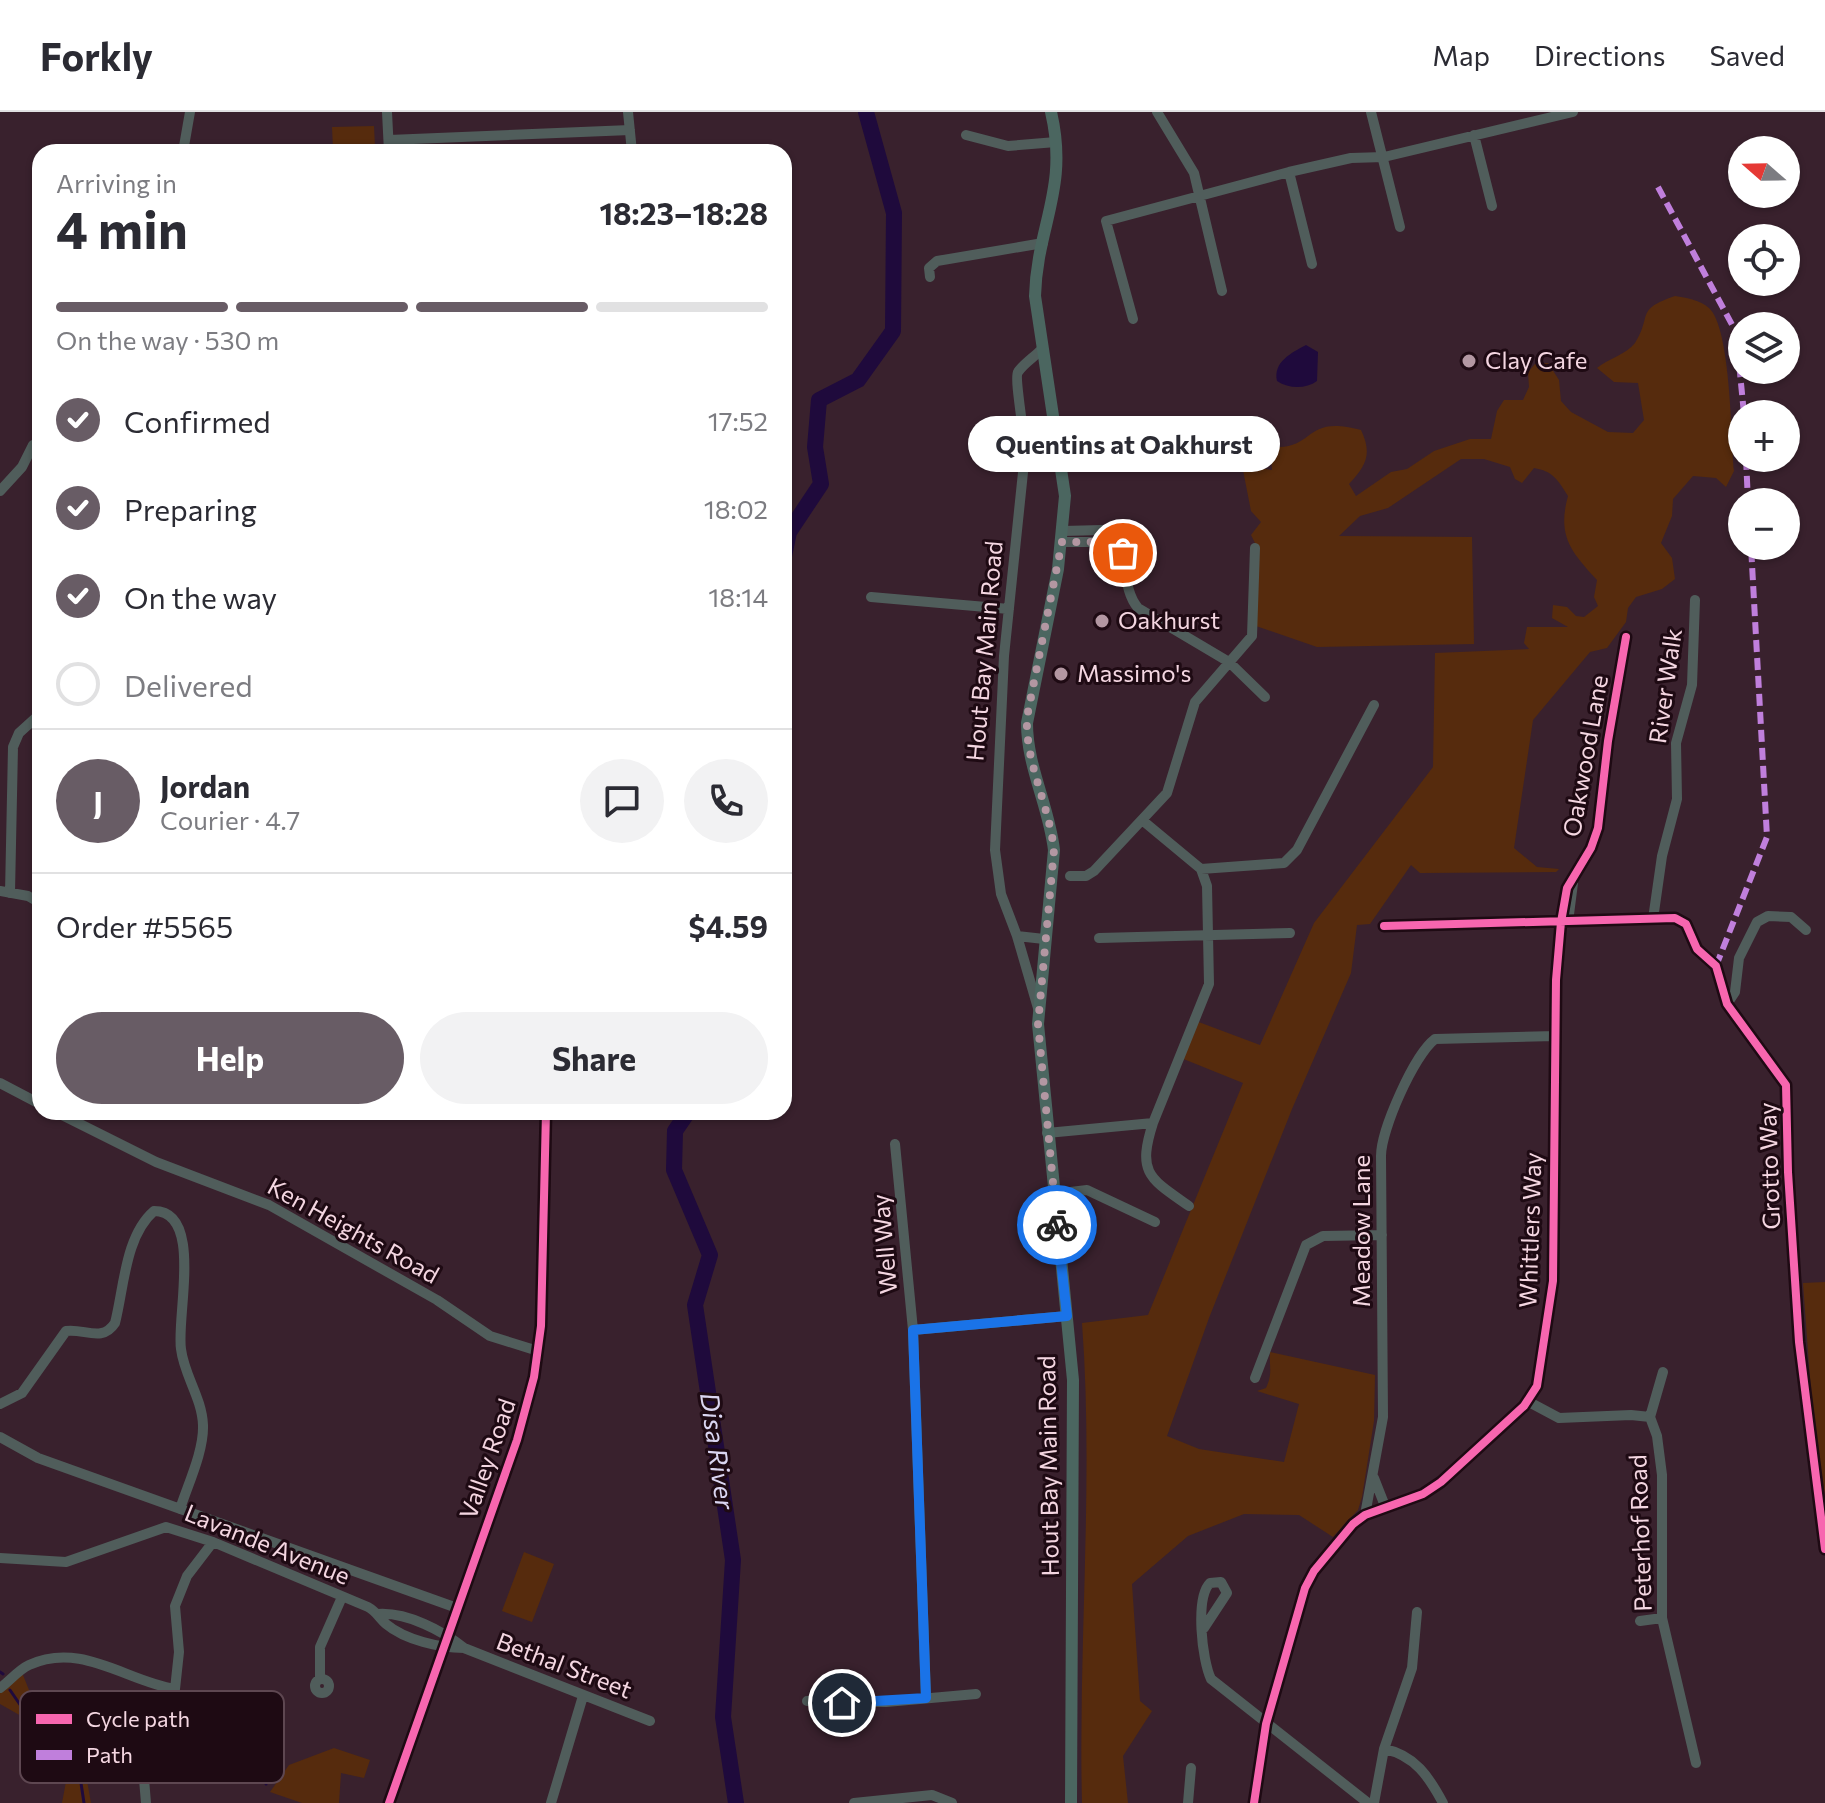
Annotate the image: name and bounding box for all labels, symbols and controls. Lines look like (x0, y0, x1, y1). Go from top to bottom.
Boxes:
text: Forkly (40, 32, 153, 79)
text: Map (1432, 38, 1490, 72)
text: Directions (1534, 38, 1665, 72)
text: Saved (1709, 38, 1785, 72)
north arrow (1728, 136, 1800, 208)
map controls (1728, 136, 1800, 560)
text: Arriving in (56, 167, 177, 198)
text: 18:23–18:28 (599, 194, 768, 231)
text: 4 min (56, 196, 188, 260)
button: locate (1728, 224, 1800, 296)
button: layers (1728, 312, 1800, 384)
text: On the way · 530 m (56, 324, 279, 355)
place label: Clay Cafe (1485, 345, 1587, 374)
marker: Clay Cafe (1460, 352, 1478, 370)
icon: check (56, 398, 100, 442)
button: + (1728, 400, 1800, 472)
text: Confirmed (124, 402, 271, 439)
text: 17:52 (708, 405, 768, 436)
callout: Quentins at Oakhurst (967, 417, 1279, 473)
text: Quentins at Oakhurst (995, 428, 1253, 459)
icon: check (56, 486, 100, 530)
button: − (1728, 488, 1800, 560)
text: Preparing (124, 490, 257, 527)
text: 18:02 (704, 493, 768, 524)
pin (1089, 519, 1157, 587)
icon: bag (1101, 531, 1145, 575)
street label: Hout Bay Main Road (959, 540, 1008, 762)
icon: check (56, 574, 100, 618)
text: On the way (124, 578, 277, 615)
text: 18:14 (708, 581, 768, 612)
place label: Oakhurst (1118, 605, 1220, 634)
marker: Oakhurst (1093, 612, 1111, 630)
street label: River Walk (1642, 626, 1687, 745)
place label: Massimo's (1077, 658, 1191, 687)
marker: Massimo's (1052, 665, 1070, 683)
text: Delivered (124, 666, 253, 703)
street label: Oakwood Lane (1556, 673, 1613, 839)
button: chat (580, 759, 664, 843)
button: phone (684, 759, 768, 843)
text: Jordan (160, 767, 250, 804)
text: J (93, 783, 103, 820)
text: Courier · 4.7 (160, 804, 300, 835)
text: Order #5565 (56, 907, 233, 944)
text: $4.59 (689, 907, 768, 944)
button: Help (56, 1012, 404, 1104)
button: Share (420, 1012, 768, 1104)
street label: Grotto Way (1752, 1102, 1785, 1230)
street label: Whittlers Way (1512, 1152, 1547, 1308)
street label: Meadow Lane (1346, 1155, 1375, 1307)
street label: Ken Heights Road (263, 1171, 444, 1289)
courier (1017, 1185, 1097, 1265)
street label: Well Way (865, 1193, 902, 1295)
icon: bike (1035, 1203, 1079, 1247)
street label: Hout Bay Main Road (1031, 1355, 1064, 1577)
water label: Disa River (695, 1390, 742, 1513)
street label: Valley Road (452, 1395, 521, 1523)
street label: Peterhof Road (1622, 1454, 1657, 1612)
street label: Lavande Avenue (181, 1497, 354, 1590)
street label: Bethal Street (493, 1626, 636, 1704)
pin (808, 1669, 876, 1737)
icon: home (820, 1681, 864, 1725)
legend (20, 1691, 284, 1783)
text: Cycle path (86, 1705, 190, 1732)
text: Path (86, 1741, 133, 1768)

